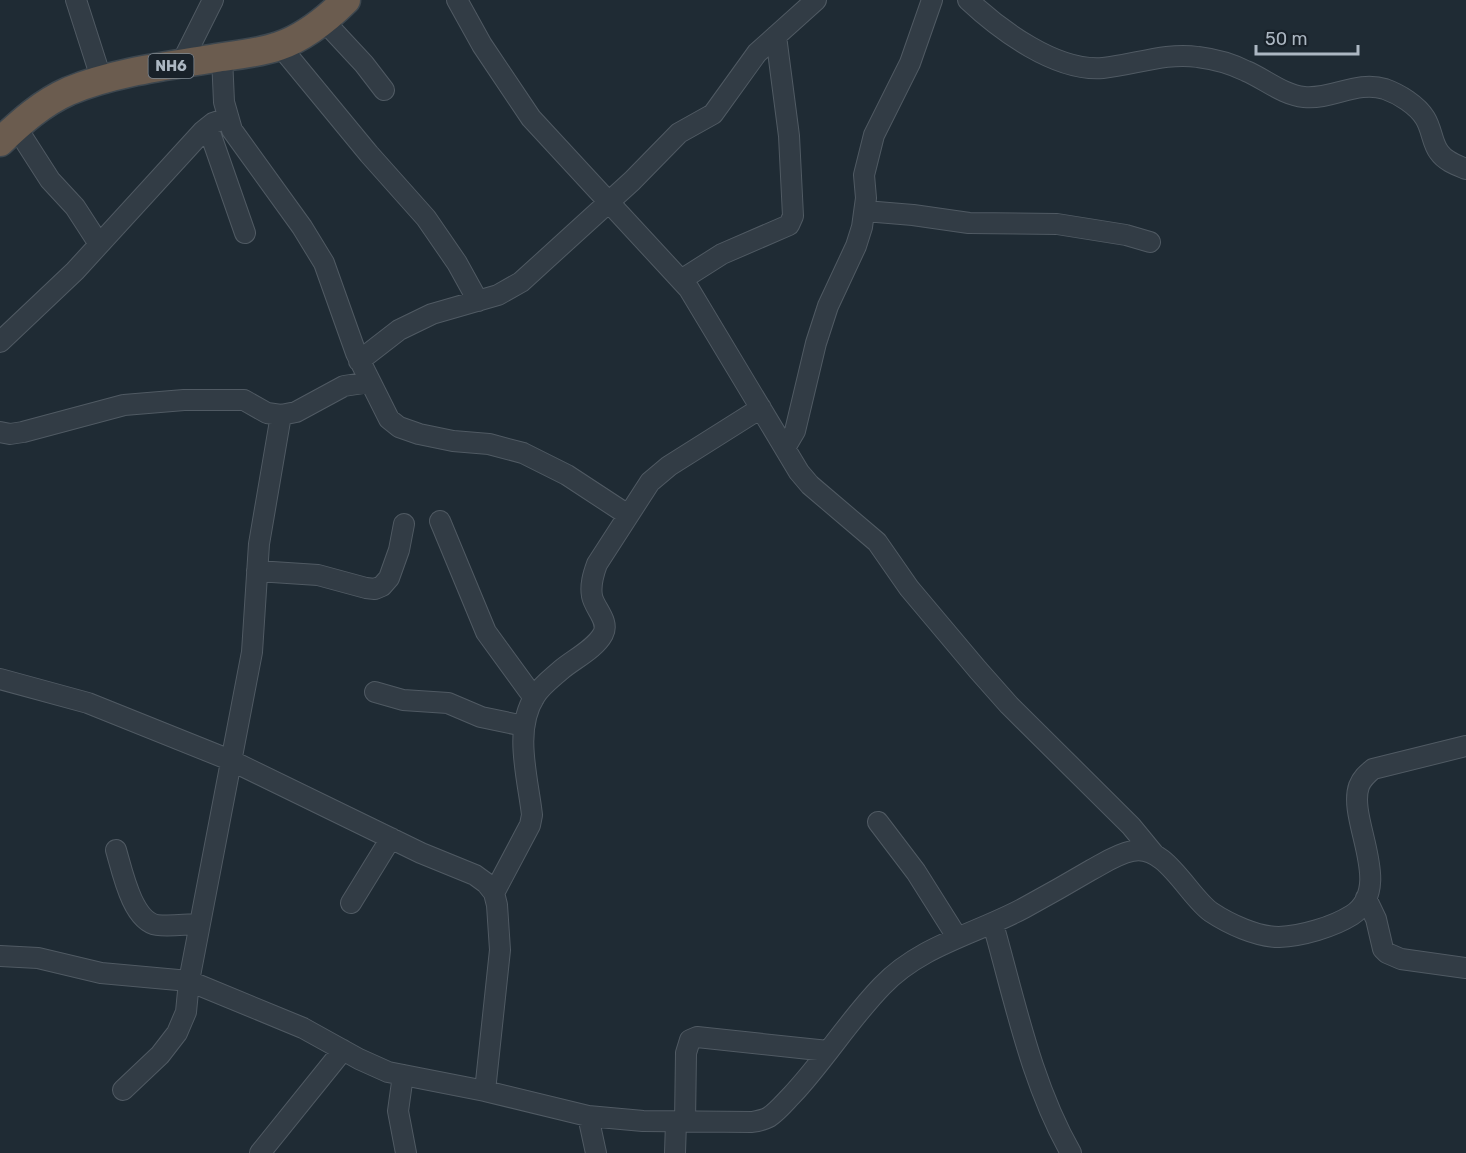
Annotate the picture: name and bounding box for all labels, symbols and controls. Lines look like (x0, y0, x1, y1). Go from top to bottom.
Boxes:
scale bar (1256, 18, 1358, 56)
text: 50 m (1265, 28, 1308, 50)
road number: NH6 (148, 54, 194, 78)

